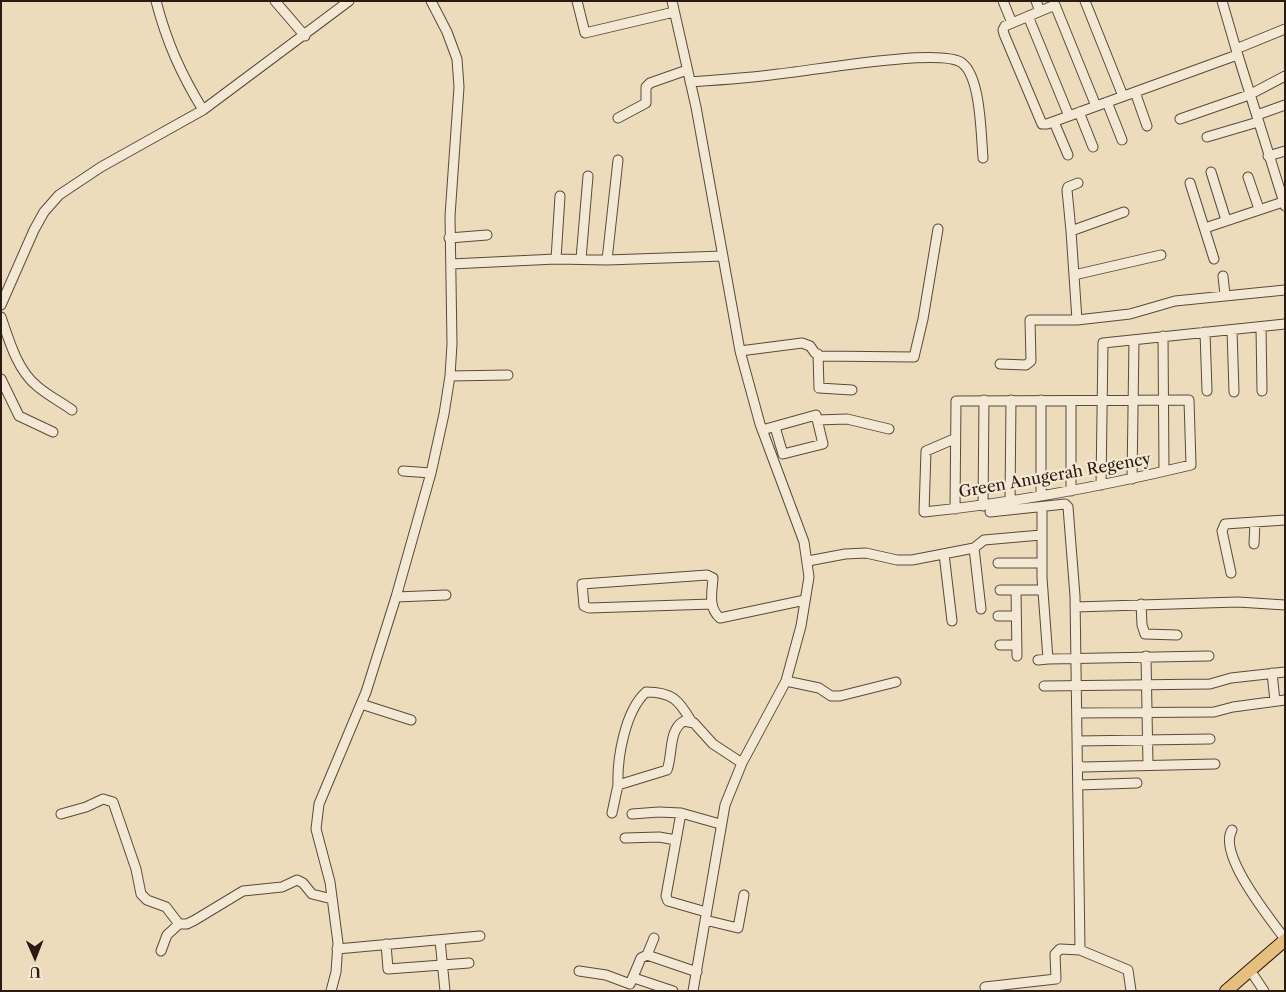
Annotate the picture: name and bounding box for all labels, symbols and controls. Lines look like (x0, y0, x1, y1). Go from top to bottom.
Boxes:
street label: Green Anugerah Regency (957, 450, 1153, 502)
north arrow (10, 932, 60, 982)
text: U (29, 963, 41, 981)

